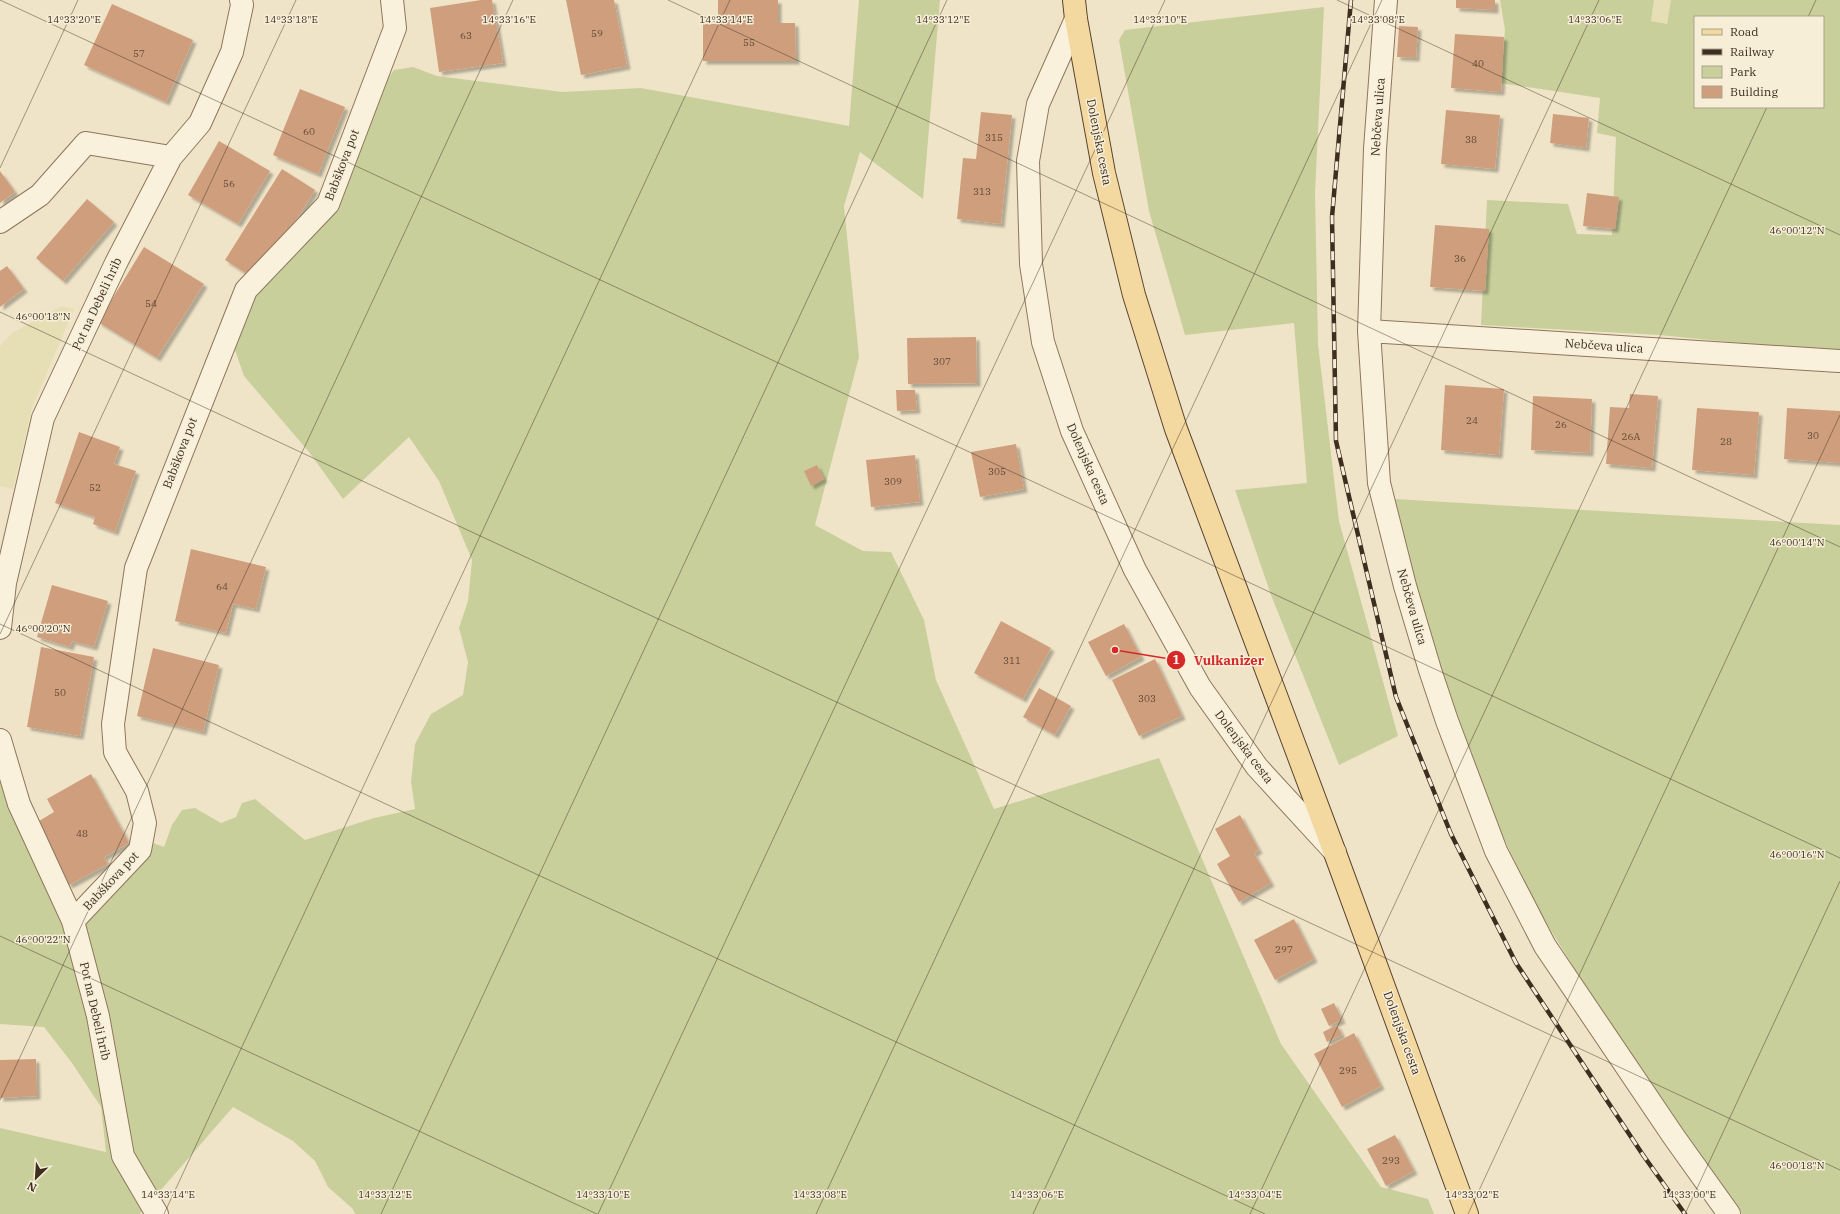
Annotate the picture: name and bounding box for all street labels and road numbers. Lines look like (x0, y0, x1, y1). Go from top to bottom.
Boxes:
street label: Nebčeva ulica (1367, 77, 1388, 157)
street label: Dolenjska cesta (1084, 97, 1115, 187)
street label: Babškova pot (321, 127, 362, 203)
street label: Pot na Debeli hrib (68, 255, 125, 353)
street label: Nebčeva ulica (1564, 335, 1644, 356)
street label: Babškova pot (159, 415, 200, 491)
street label: Dolenjska cesta (1064, 421, 1113, 507)
street label: Nebčeva ulica (1394, 567, 1431, 647)
street label: Dolenjska cesta (1212, 707, 1277, 787)
street label: Babškova pot (80, 848, 142, 913)
street label: Pot na Debeli hrib (77, 960, 114, 1062)
street label: Dolenjska cesta (1380, 989, 1425, 1077)

